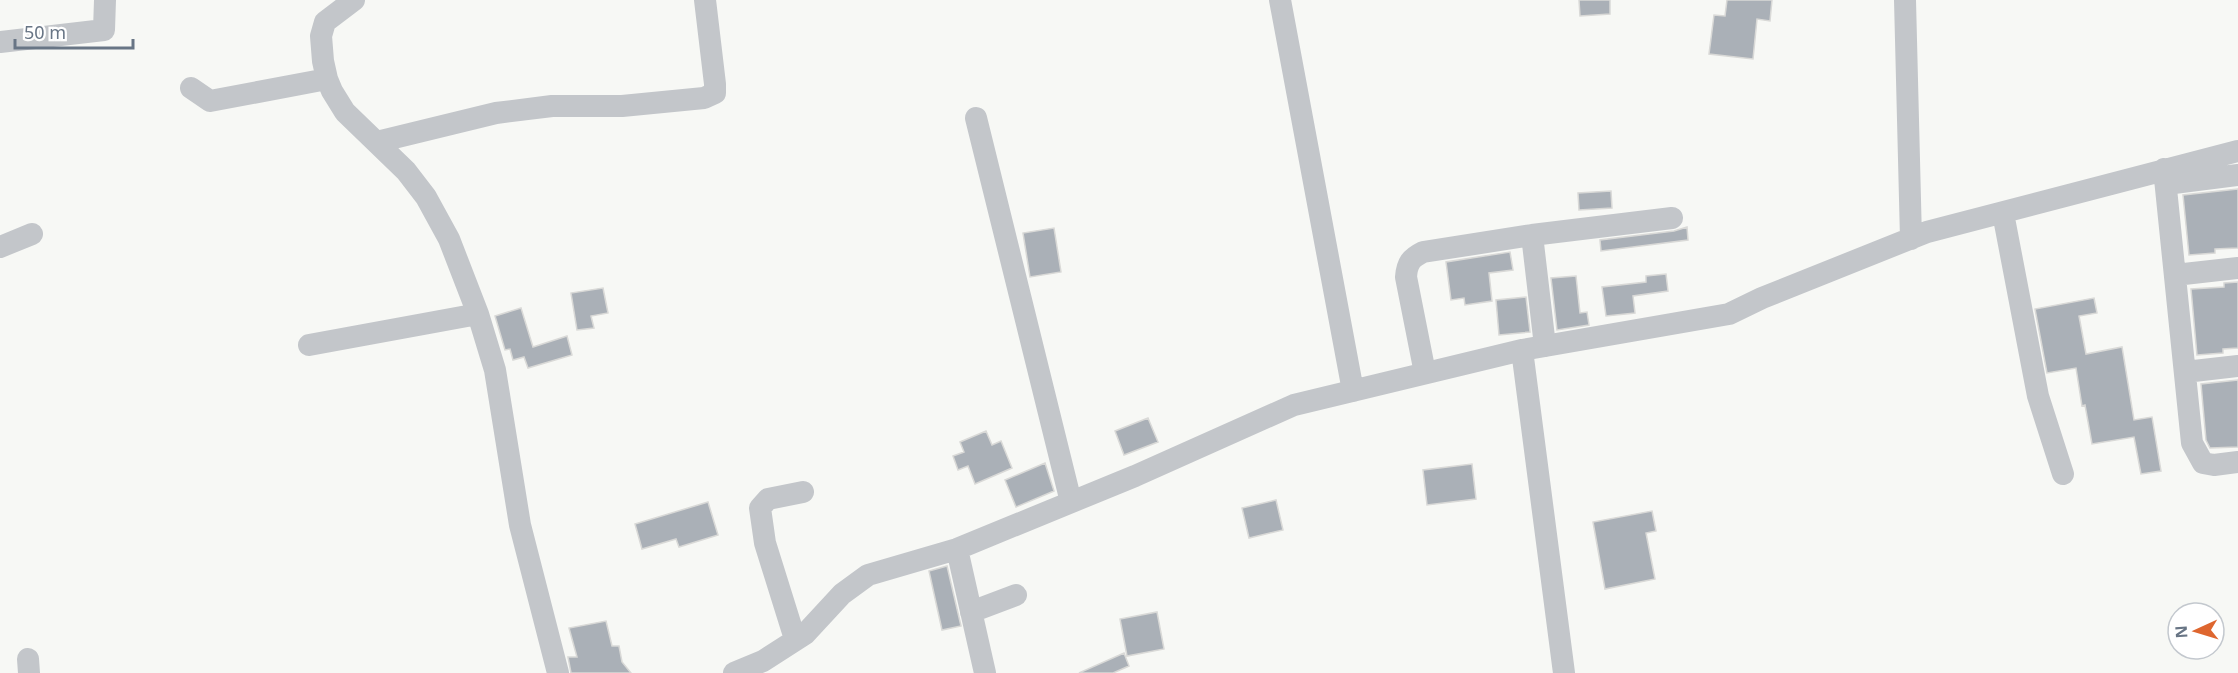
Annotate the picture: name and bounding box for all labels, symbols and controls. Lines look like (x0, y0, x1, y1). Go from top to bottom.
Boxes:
scale bar (15, 12, 134, 50)
text: 50 m (24, 20, 66, 44)
north arrow (2166, 601, 2226, 661)
text: N (2170, 625, 2192, 639)

